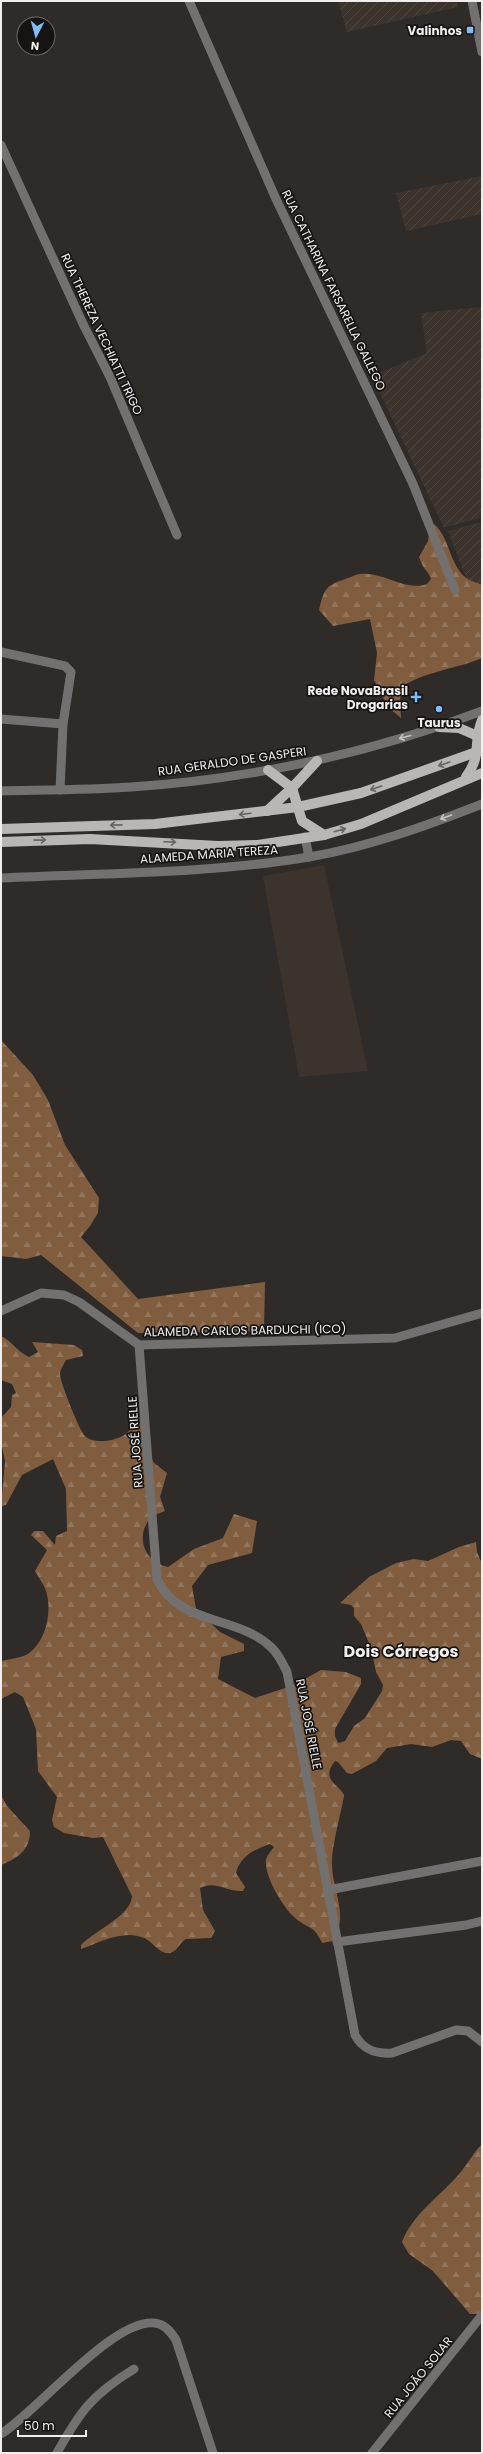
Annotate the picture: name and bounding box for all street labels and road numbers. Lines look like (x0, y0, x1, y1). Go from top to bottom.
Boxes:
street label: RUA CATHARINA FARSARELLA GALLEGO (278, 187, 390, 393)
street label: RUA THEREZA VECHIATTI TRIGO (57, 250, 147, 418)
street label: RUA GERALDO DE GASPERI (157, 742, 307, 780)
street label: ALAMEDA MARIA TEREZA (139, 841, 279, 867)
street label: ALAMEDA CARLOS BARDUCHI (ICO) (143, 1320, 347, 1340)
street label: RUA JOSÉ RIELLE (123, 1396, 147, 1488)
street label: RUA JOSÉ RIELLE (292, 1677, 326, 1771)
street label: RUA JOÃO SOLAR (380, 2333, 456, 2421)

